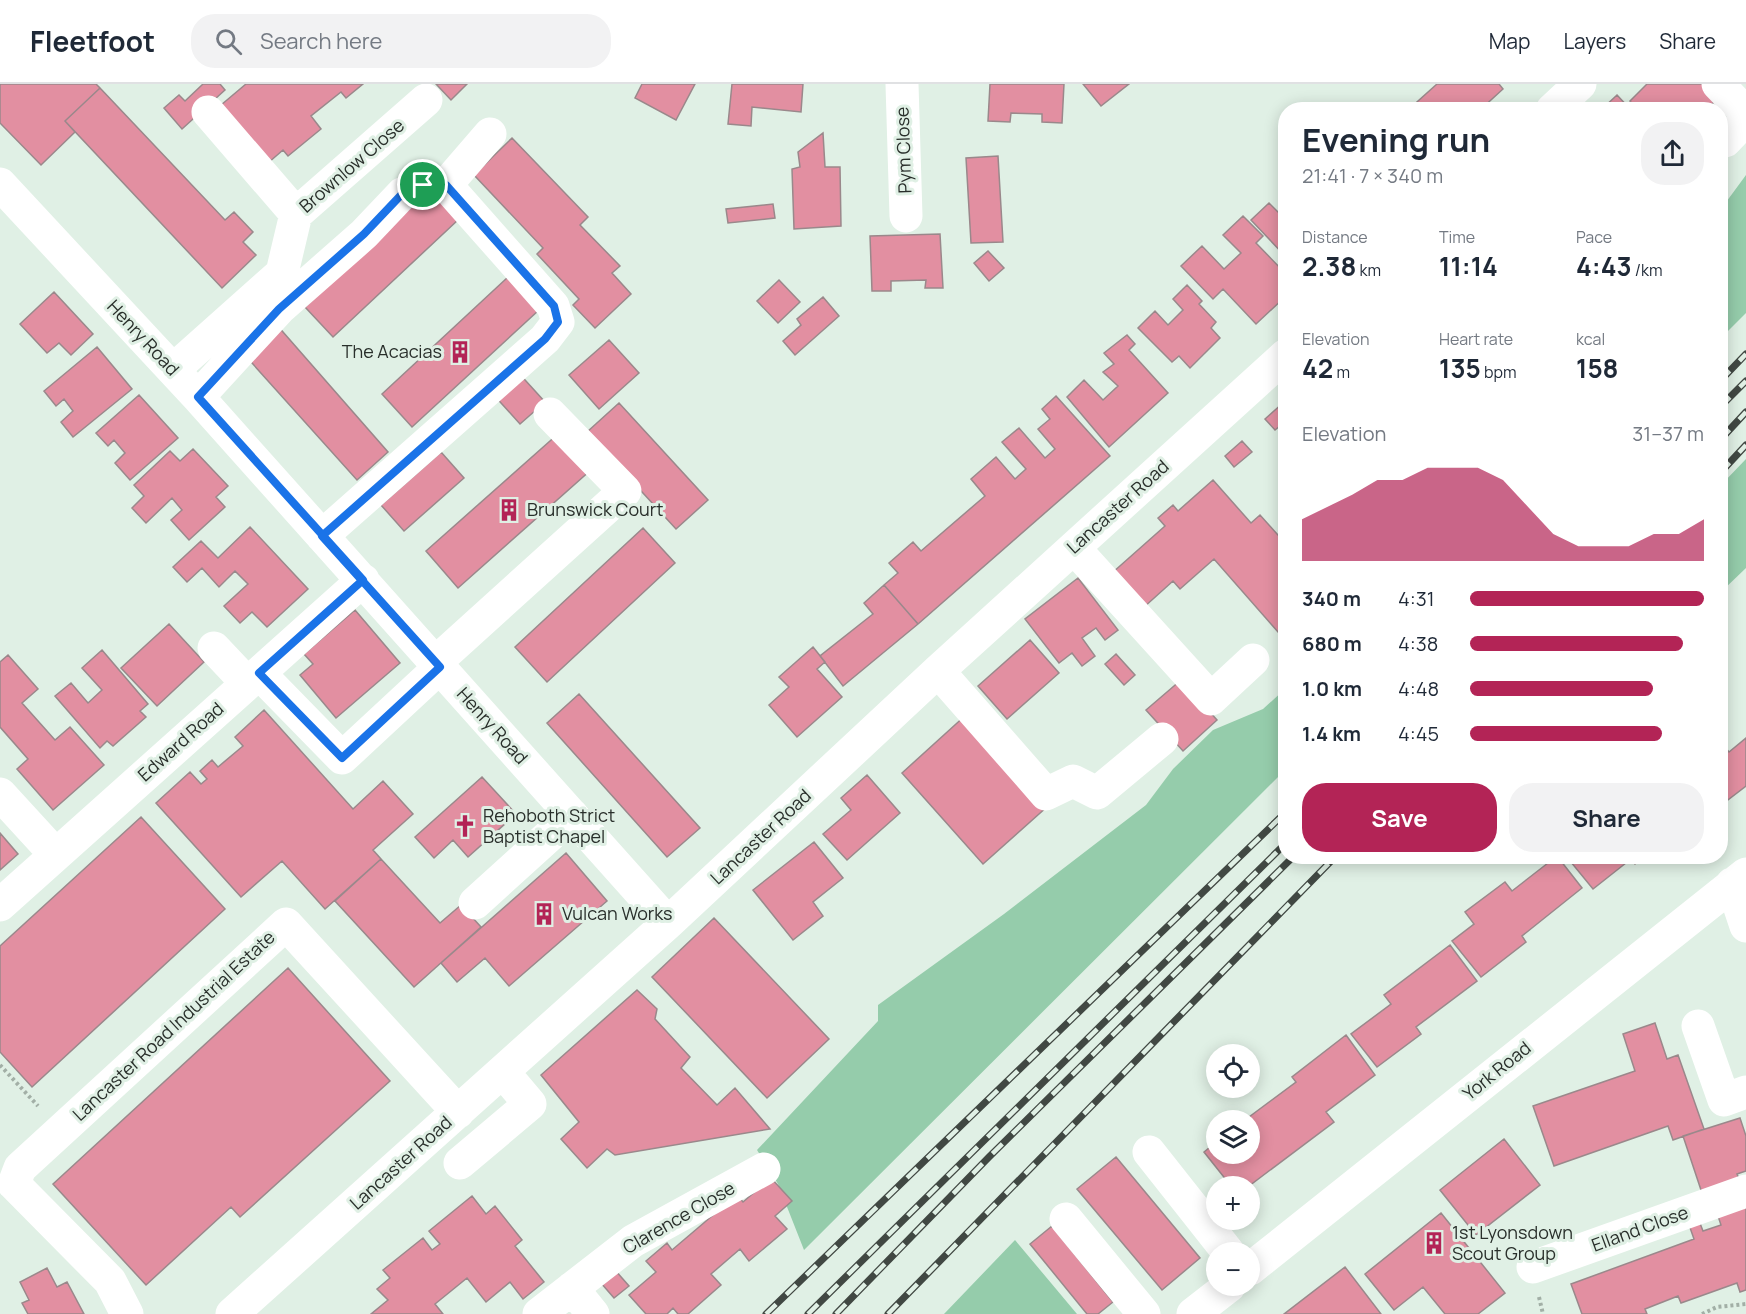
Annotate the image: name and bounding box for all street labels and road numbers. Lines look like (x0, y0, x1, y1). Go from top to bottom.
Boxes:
street label: Pym Close (889, 106, 917, 194)
street label: Brownlow Close (294, 113, 409, 217)
street label: Henry Road (102, 294, 185, 380)
street label: Lancaster Road (1061, 454, 1173, 558)
street label: Henry Road (452, 682, 534, 769)
street label: Edward Road (132, 696, 228, 786)
street label: Lancaster Road (705, 783, 816, 889)
street label: Lancaster Road Industrial Estate (67, 925, 280, 1126)
street label: York Road (1457, 1035, 1535, 1105)
street label: Lancaster Road (344, 1110, 456, 1214)
street label: Clarence Close (618, 1175, 739, 1259)
street label: Elland Close (1588, 1199, 1691, 1257)

